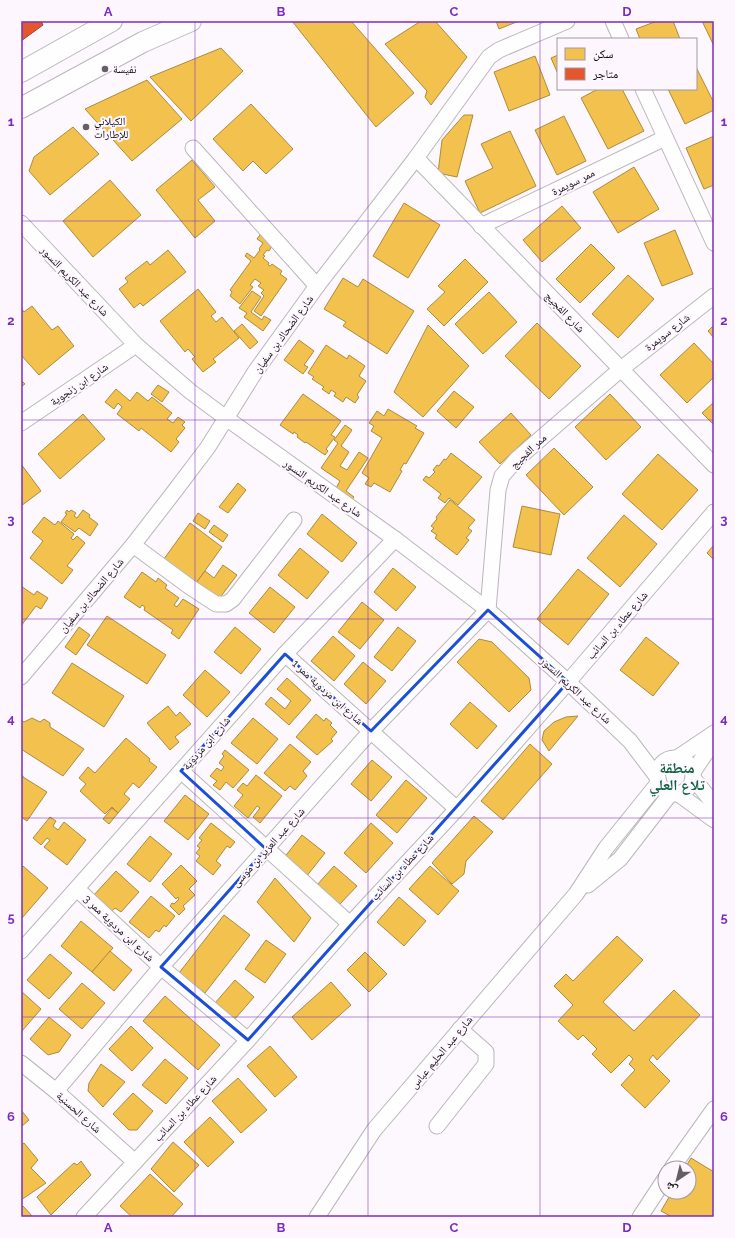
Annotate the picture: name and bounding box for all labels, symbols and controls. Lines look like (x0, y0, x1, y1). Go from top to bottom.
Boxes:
text: A (104, 4, 113, 19)
text: B (277, 4, 286, 19)
text: C (450, 4, 459, 19)
text: D (622, 4, 632, 19)
legend (557, 38, 697, 90)
text: سكن (593, 47, 614, 61)
place label: نفيسة (113, 63, 137, 76)
marker: نفيسة (100, 64, 110, 74)
text: متاجر (592, 67, 618, 81)
text: 1 (8, 114, 15, 129)
text: 1 (721, 114, 728, 129)
place label: الكيلاني للإطارات (94, 115, 128, 141)
marker: الكيلاني للإطارات (81, 122, 91, 132)
street label: ممر سويمرة (549, 166, 597, 198)
street label: شارع عبد الكريم النسور (37, 243, 111, 320)
street label: شارع الفجيج (542, 289, 587, 335)
street label: شارع الضحاك بن سفيان (251, 293, 316, 376)
street label: شارع سويمرة (642, 311, 692, 354)
text: 2 (7, 313, 15, 328)
text: 2 (720, 313, 728, 328)
street label: شارع ابن زنجوية (48, 360, 111, 409)
street label: ممر الفجيج (508, 431, 549, 471)
street label: شارع عبد الكريم النسور (280, 456, 364, 521)
text: 3 (7, 512, 15, 527)
text: 3 (720, 512, 728, 527)
street label: شارع الضحاك بن سفيان (56, 555, 126, 635)
street label: شارع عطاء بن السائب (584, 589, 650, 662)
street label: شارع عبد الكريم النسور (536, 653, 614, 727)
street label: شارع ابن مردوية ممر 1 (290, 657, 366, 728)
text: 4 (7, 711, 15, 726)
text: 4 (720, 711, 728, 726)
street label: شارع ابن مردوية (180, 714, 233, 773)
district label: منطقة تلاع العلي (649, 759, 705, 797)
street label: شارع عبد العزيز بن موسى (229, 805, 308, 890)
street label: شارع عطاء بن السائب (368, 831, 436, 903)
street label: شارع ابن مردوية ممر 3 (81, 892, 157, 964)
text: 5 (7, 910, 15, 925)
text: 5 (720, 910, 728, 925)
street label: شارع عبد الحليم عباس (407, 1013, 476, 1092)
street label: شارع عطاء بن السائب (151, 1072, 219, 1144)
street label: شارع الحسنية (54, 1089, 104, 1136)
text: 6 (7, 1109, 15, 1124)
text: 6 (720, 1109, 728, 1124)
north arrow (657, 1160, 697, 1200)
text: ش (663, 1178, 681, 1196)
text: A (104, 1220, 113, 1235)
text: B (277, 1220, 286, 1235)
text: C (450, 1220, 459, 1235)
text: D (622, 1220, 632, 1235)

